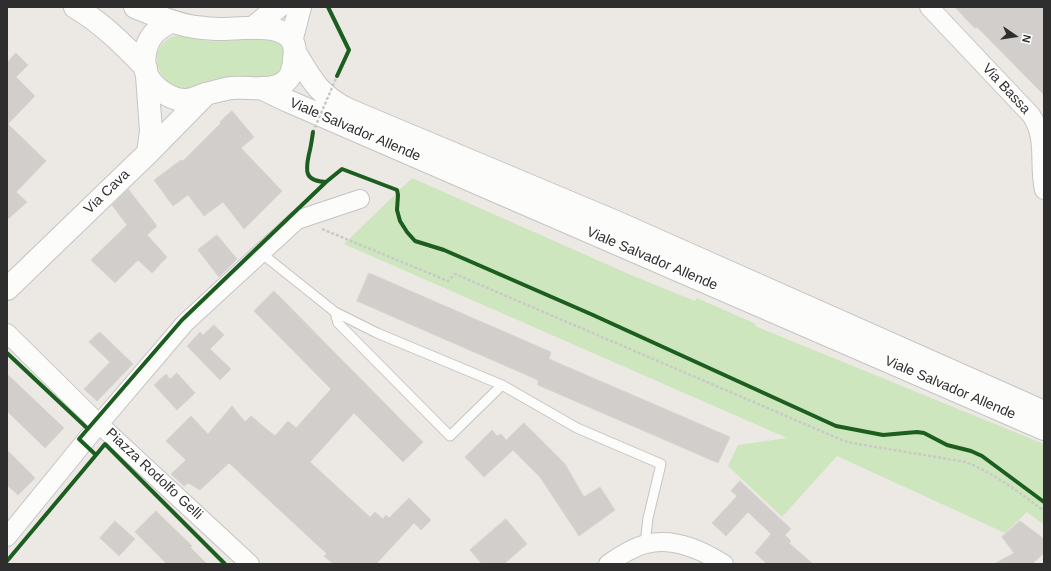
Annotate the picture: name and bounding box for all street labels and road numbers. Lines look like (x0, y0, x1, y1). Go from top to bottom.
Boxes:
street label: Via Bassa (978, 60, 1034, 118)
street label: Viale Salvador Allende (287, 95, 423, 165)
street label: Via Cava (81, 166, 133, 218)
street label: Viale Salvador Allende (584, 224, 720, 294)
street label: Viale Salvador Allende (882, 353, 1018, 423)
street label: Piazza Rodolfo Gelli (102, 425, 206, 523)

